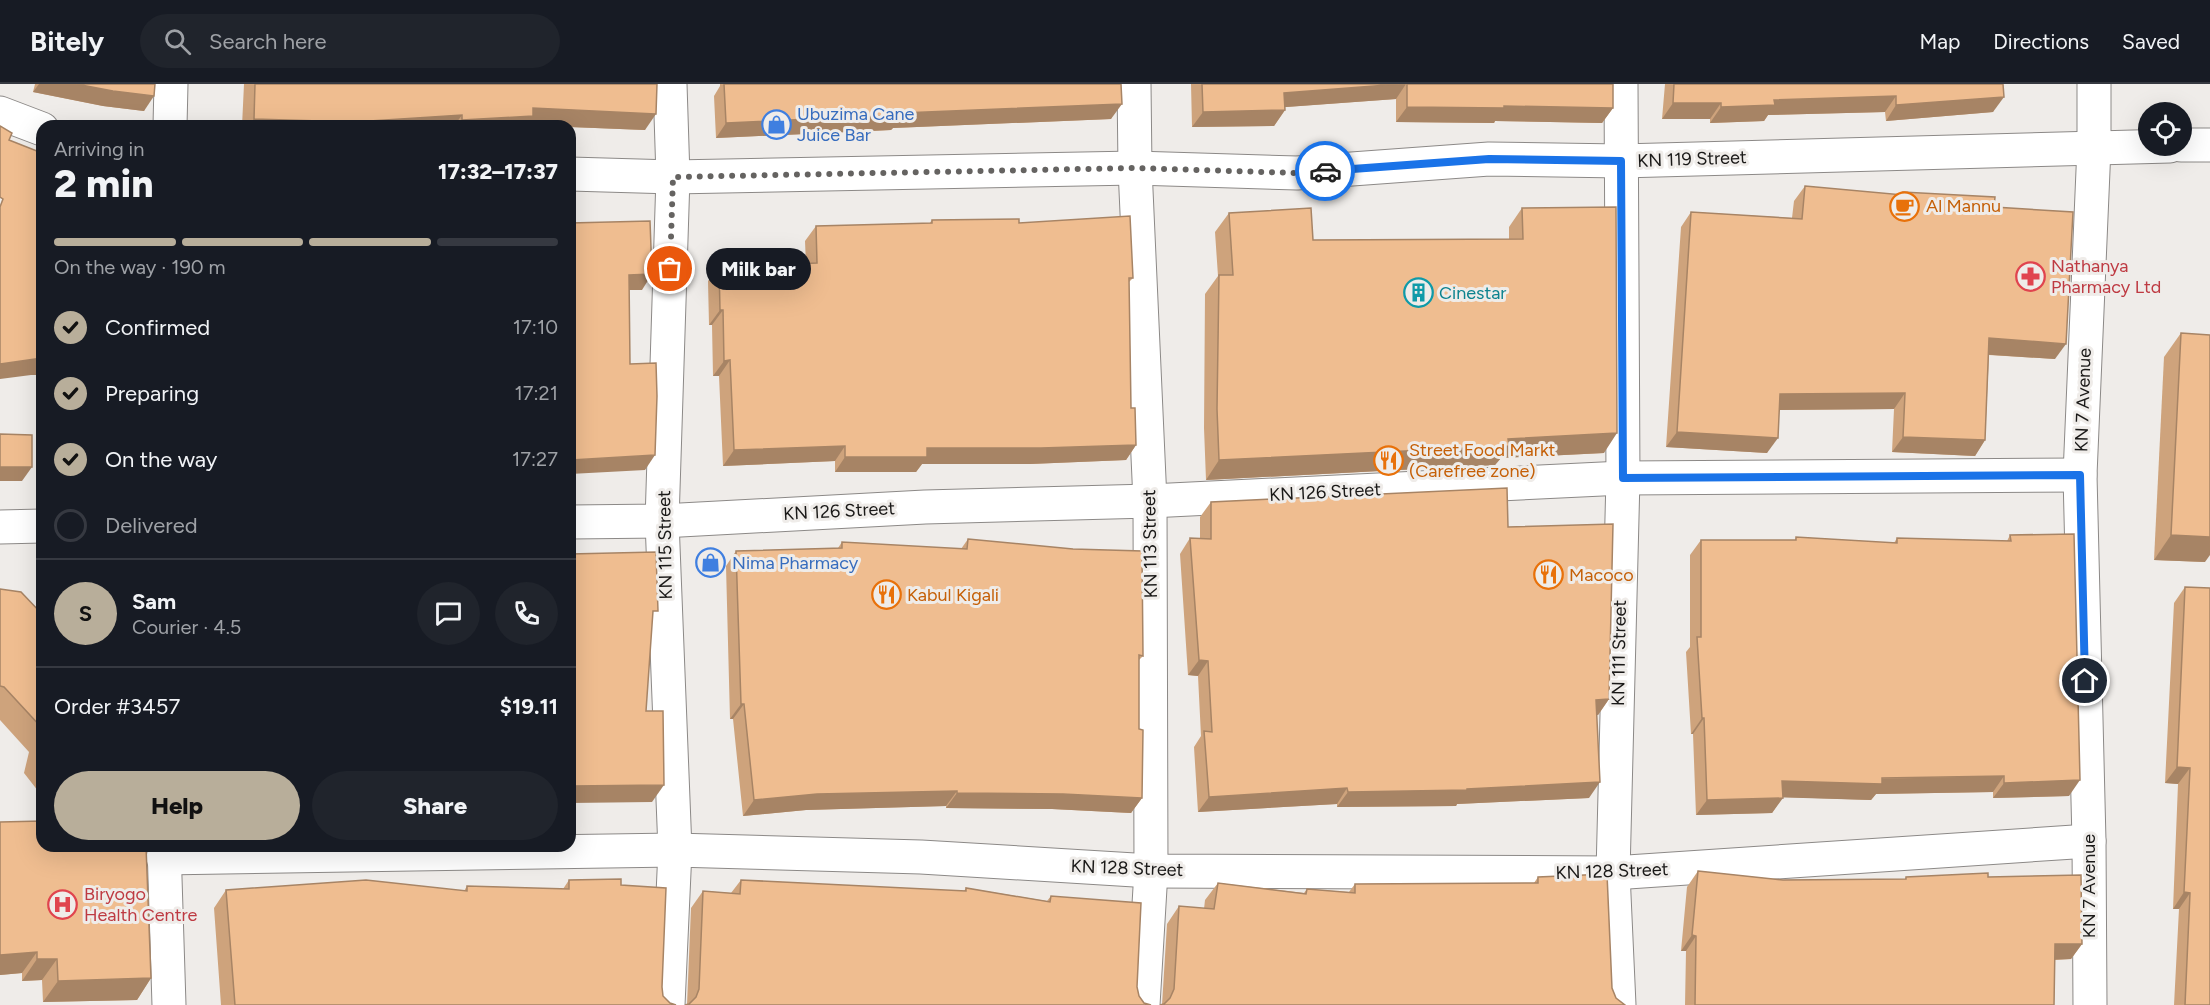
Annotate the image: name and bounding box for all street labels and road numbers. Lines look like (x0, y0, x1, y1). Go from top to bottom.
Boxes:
street label: KN 119 Street (1637, 146, 1747, 172)
street label: KN 7 Avenue (2070, 347, 2096, 453)
street label: KN 126 Street (1269, 478, 1382, 506)
street label: KN 113 Street (1138, 489, 1162, 599)
street label: KN 115 Street (653, 490, 677, 600)
street label: KN 126 Street (783, 497, 896, 525)
street label: KN 111 Street (1607, 599, 1631, 706)
street label: KN 7 Avenue (2078, 834, 2100, 938)
street label: KN 128 Street (1070, 855, 1184, 881)
street label: KN 128 Street (1555, 858, 1669, 884)

